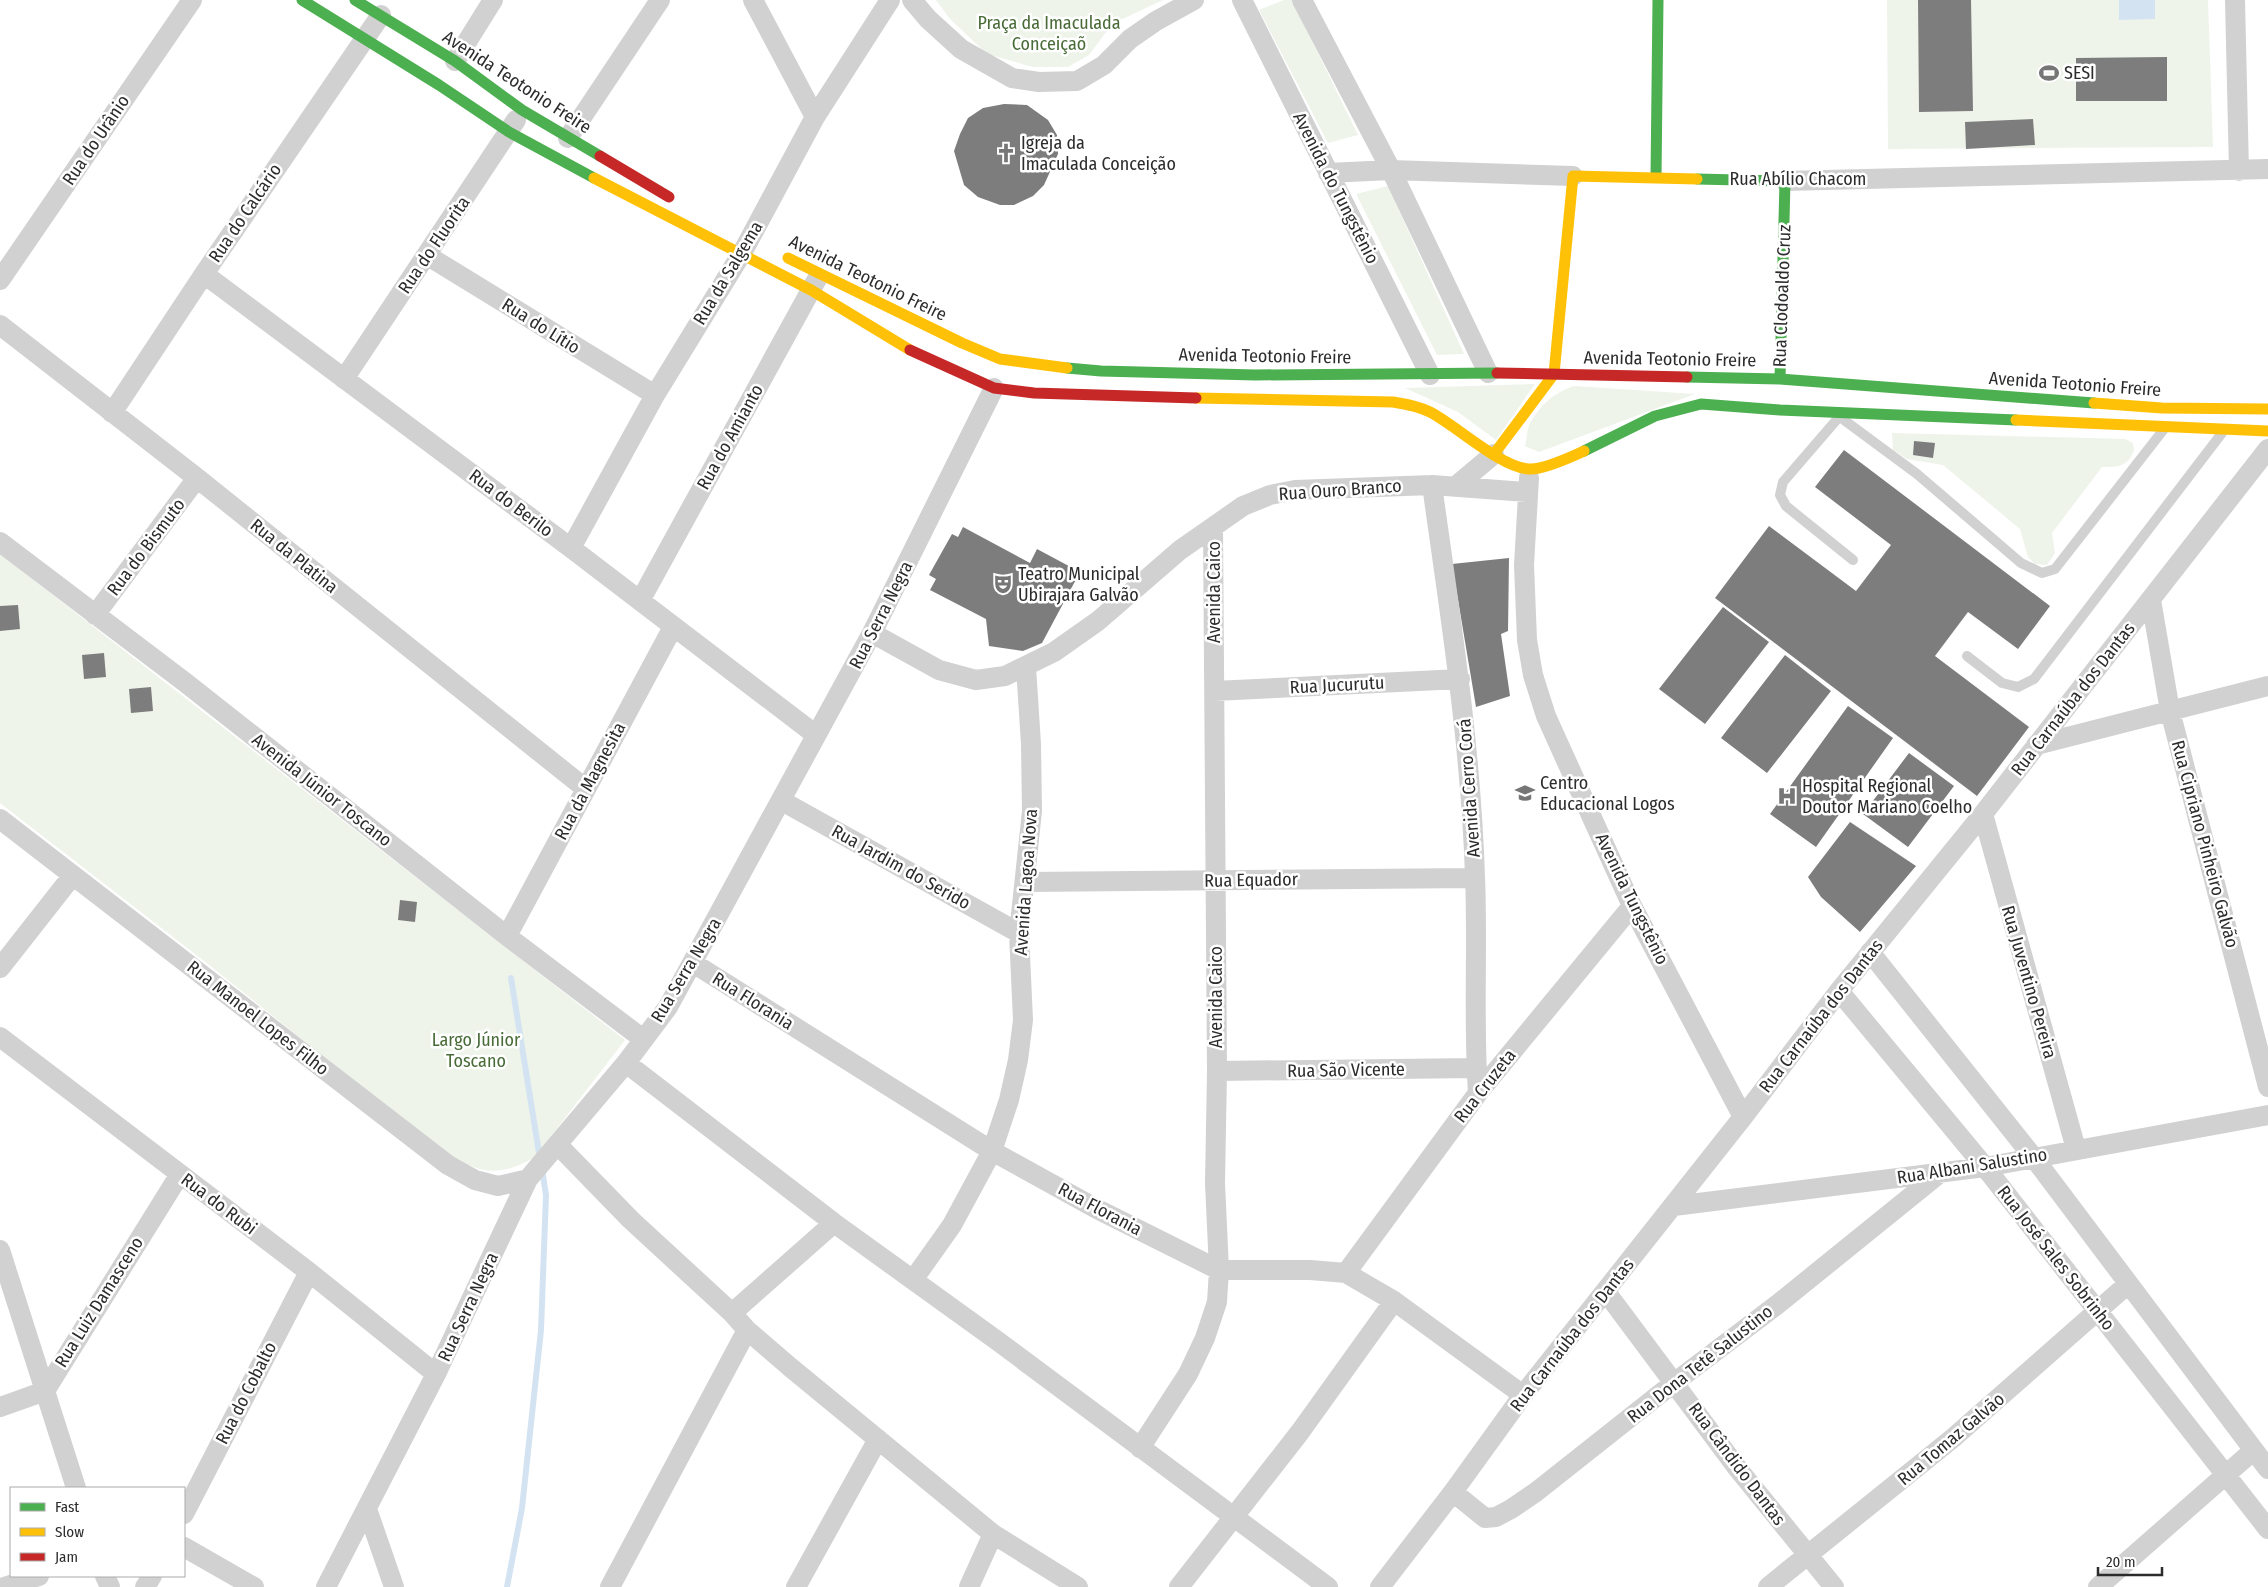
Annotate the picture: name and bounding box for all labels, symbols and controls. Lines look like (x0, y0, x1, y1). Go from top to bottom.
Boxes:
park label: Praça da Imaculada Conceiçaõ (977, 12, 1121, 55)
street label: Avenida Teotonio Freire (439, 26, 595, 138)
sports icon: SESI (2038, 62, 2060, 84)
place label: SESI (2064, 62, 2095, 84)
street label: Rua do Urânio (58, 91, 134, 189)
street label: Avenida do Tungstênio (1288, 109, 1384, 267)
place label: Igreja da Imaculada Conceição (1021, 132, 1176, 175)
church icon: Igreja da Imaculada Conceição (995, 142, 1017, 164)
street label: Rua do Calcário (204, 159, 286, 267)
street label: Rua Abílio Chacom (1730, 168, 1866, 190)
street label: Rua do Fluorita (393, 192, 475, 298)
street label: Rua da Salgema (688, 217, 768, 329)
street label: Rua Clodoaldo Cruz (1769, 224, 1795, 368)
street label: Avenida Teotonio Freire (786, 230, 951, 326)
street label: Rua do Lítio (498, 293, 584, 359)
street label: Avenida Teotonio Freire (1178, 343, 1352, 369)
street label: Avenida Teotonio Freire (1583, 346, 1757, 372)
street label: Avenida Teotonio Freire (1988, 367, 2162, 401)
street label: Rua do Amianto (692, 381, 768, 493)
street label: Rua do Berilo (465, 464, 557, 542)
street label: Rua Ouro Branco (1278, 475, 1402, 505)
street label: Rua do Bismuto (102, 494, 190, 600)
street label: Rua da Platina (246, 514, 342, 598)
street label: Avenida Caico (1203, 541, 1225, 643)
street label: Rua Serra Negra (844, 557, 918, 673)
place label: Teatro Municipal Ubirajara Galvão (1018, 563, 1140, 606)
theatre icon: Teatro Municipal Ubirajara Galvão (992, 573, 1014, 595)
street label: Rua Carnaúba dos Dantas (2006, 618, 2140, 780)
street label: Rua Jucurutu (1289, 672, 1385, 698)
street label: Rua da Magnesita (550, 718, 630, 844)
street label: Avenida Cerro Corá (1453, 718, 1485, 858)
street label: Avenida Júnior Toscano (248, 729, 396, 851)
street label: Rua Cipriano Pinheiro Galvão (2167, 738, 2243, 950)
place label: Centro Educacional Logos (1540, 772, 1675, 815)
place label: Hospital Regional Doutor Mariano Coelho (1802, 775, 1972, 818)
school or university icon: Centro Educacional Logos (1514, 782, 1536, 804)
hospital icon: Hospital Regional Doutor Mariano Coelho (1776, 785, 1798, 807)
street label: Avenida Lagoa Nova (1010, 808, 1042, 956)
street label: Rua Jardim do Serido (828, 820, 974, 914)
street label: Avenida Tungstênio (1591, 830, 1673, 968)
street label: Rua Equador (1204, 868, 1299, 892)
street label: Rua Juventino Pereira (1997, 903, 2061, 1061)
street label: Rua Serra Negra (646, 914, 726, 1026)
street label: Rua Carnaúba dos Dantas (1754, 935, 1888, 1097)
street label: Avenida Caico (1205, 946, 1227, 1048)
street label: Rua Manoel Lopes Filho (183, 956, 333, 1080)
street label: Rua Florania (708, 967, 798, 1035)
park label: Largo Júnior Toscano (432, 1029, 521, 1072)
street label: Rua Cruzeta (1449, 1045, 1521, 1127)
street label: Rua São Vicente (1287, 1058, 1405, 1082)
street label: Rua Albani Salustino (1895, 1143, 2049, 1189)
street label: Rua do Rubi (177, 1168, 261, 1240)
street label: Rua Florania (1054, 1178, 1146, 1240)
street label: Rua José Sales Sobrinho (1993, 1181, 2119, 1335)
street label: Rua Luiz Damasceno (50, 1233, 148, 1371)
street label: Rua Serra Negra (433, 1249, 503, 1365)
street label: Rua Carnaúba dos Dantas (1505, 1254, 1639, 1416)
street label: Rua Dona Tetê Salustino (1623, 1300, 1777, 1428)
street label: Rua do Cobalto (211, 1338, 281, 1448)
street label: Rua Tomaz Galvão (1893, 1388, 2009, 1490)
street label: Rua Cândido Dantas (1684, 1398, 1790, 1530)
legend (10, 1487, 185, 1577)
text: Fast (55, 1498, 79, 1516)
text: Slow (55, 1523, 84, 1541)
scale bar (2098, 1544, 2162, 1576)
text: Jam (55, 1548, 78, 1566)
text: 20 m (2106, 1553, 2136, 1571)

